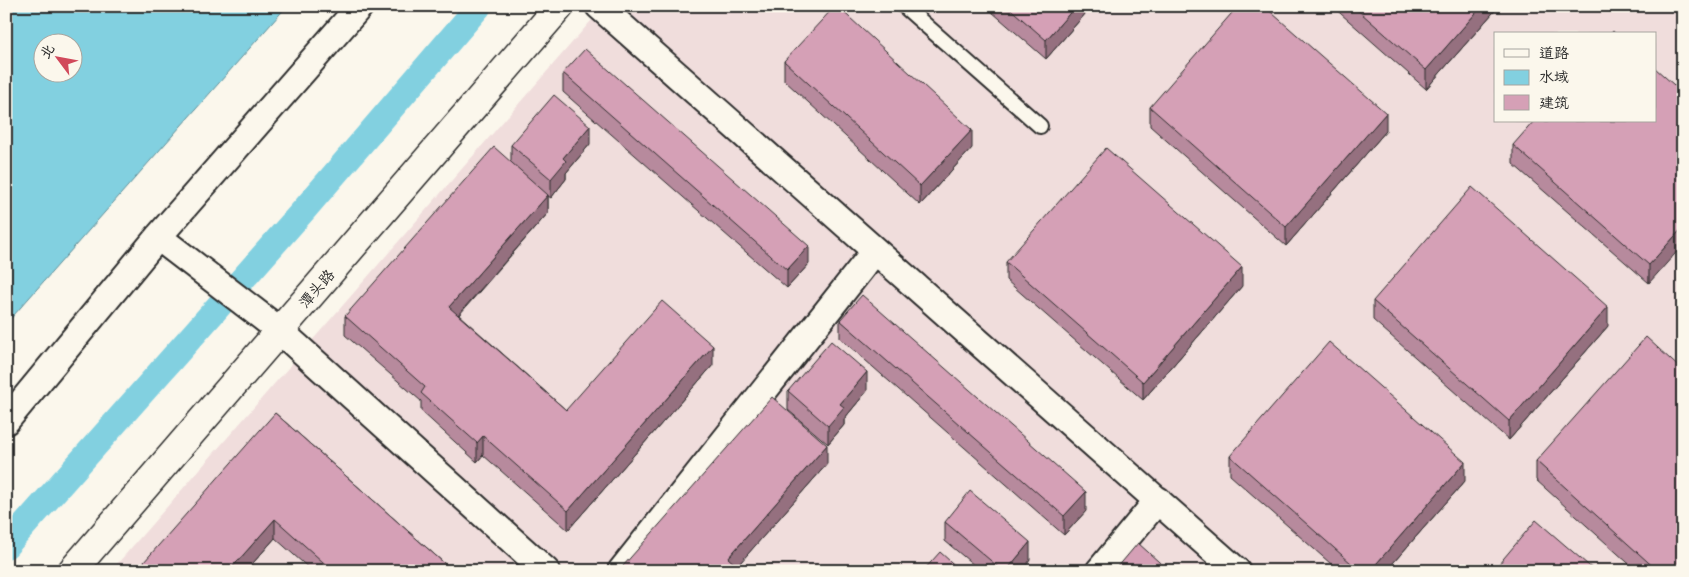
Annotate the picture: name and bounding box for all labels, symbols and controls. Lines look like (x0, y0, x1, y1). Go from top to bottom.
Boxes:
north arrow (32, 32, 82, 82)
legend (1494, 32, 1656, 122)
text: 北 (35, 40, 58, 62)
text: 道路 (1539, 42, 1569, 62)
text: 水域 (1539, 66, 1569, 86)
text: 建筑 (1539, 92, 1569, 112)
street label: 潭头路 (294, 264, 338, 312)

